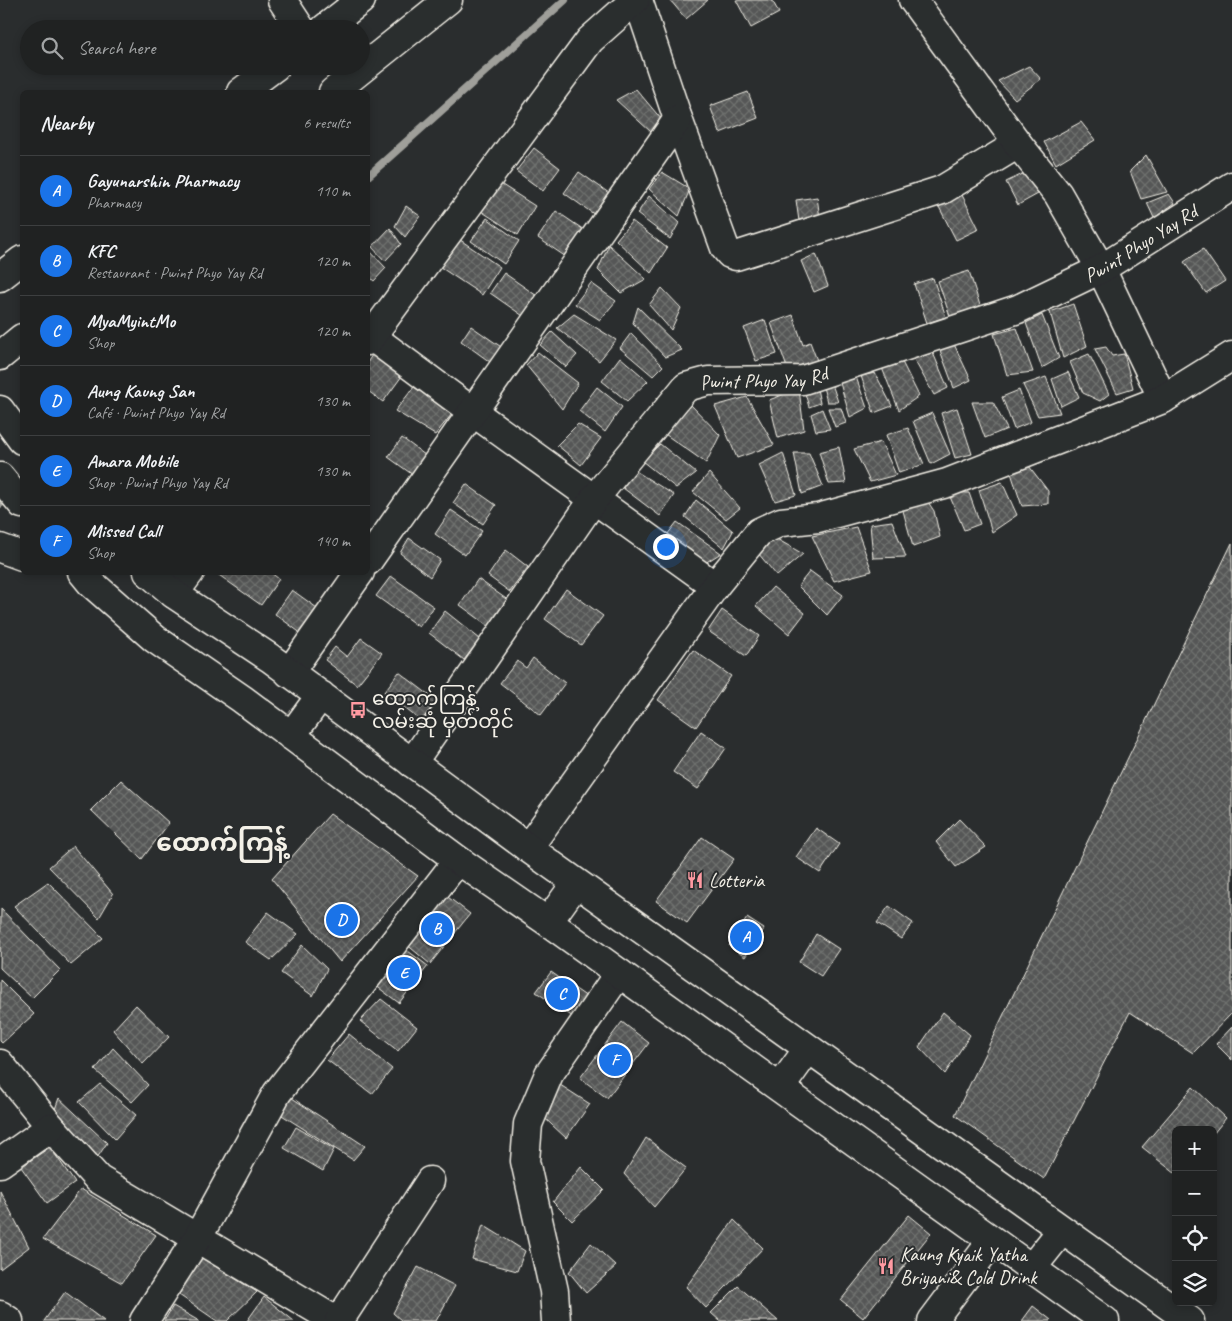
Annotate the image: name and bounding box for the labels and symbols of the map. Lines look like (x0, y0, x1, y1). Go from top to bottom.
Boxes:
street label: Pwint Phyo Yay Rd (1080, 198, 1205, 288)
street label: Pwint Phyo Yay Rd (697, 360, 834, 396)
your location (653, 534, 679, 560)
place label: ထောက်ကြန့် လမ်းဆုံ မှတ်တိုင် (372, 684, 514, 738)
bus stop icon: ထောက်ကြန့် လမ်းဆုံ မှတ်တိုင် (348, 700, 368, 720)
district label: ထောက်ကြန့် (156, 825, 291, 863)
place label: Lotteria (709, 868, 765, 893)
restaurant icon: Lotteria (685, 870, 705, 890)
pin: D (326, 901, 358, 939)
pin: B (421, 910, 453, 948)
pin: A (730, 918, 762, 956)
pin: E (388, 954, 420, 992)
pin: C (546, 975, 578, 1013)
pin: F (599, 1041, 631, 1079)
place label: Kaung Kyaik Yatha Briyani& Cold Drink (900, 1242, 1038, 1290)
restaurant icon: Kaung Kyaik Yatha Briyani& Cold Drink (876, 1256, 896, 1276)

